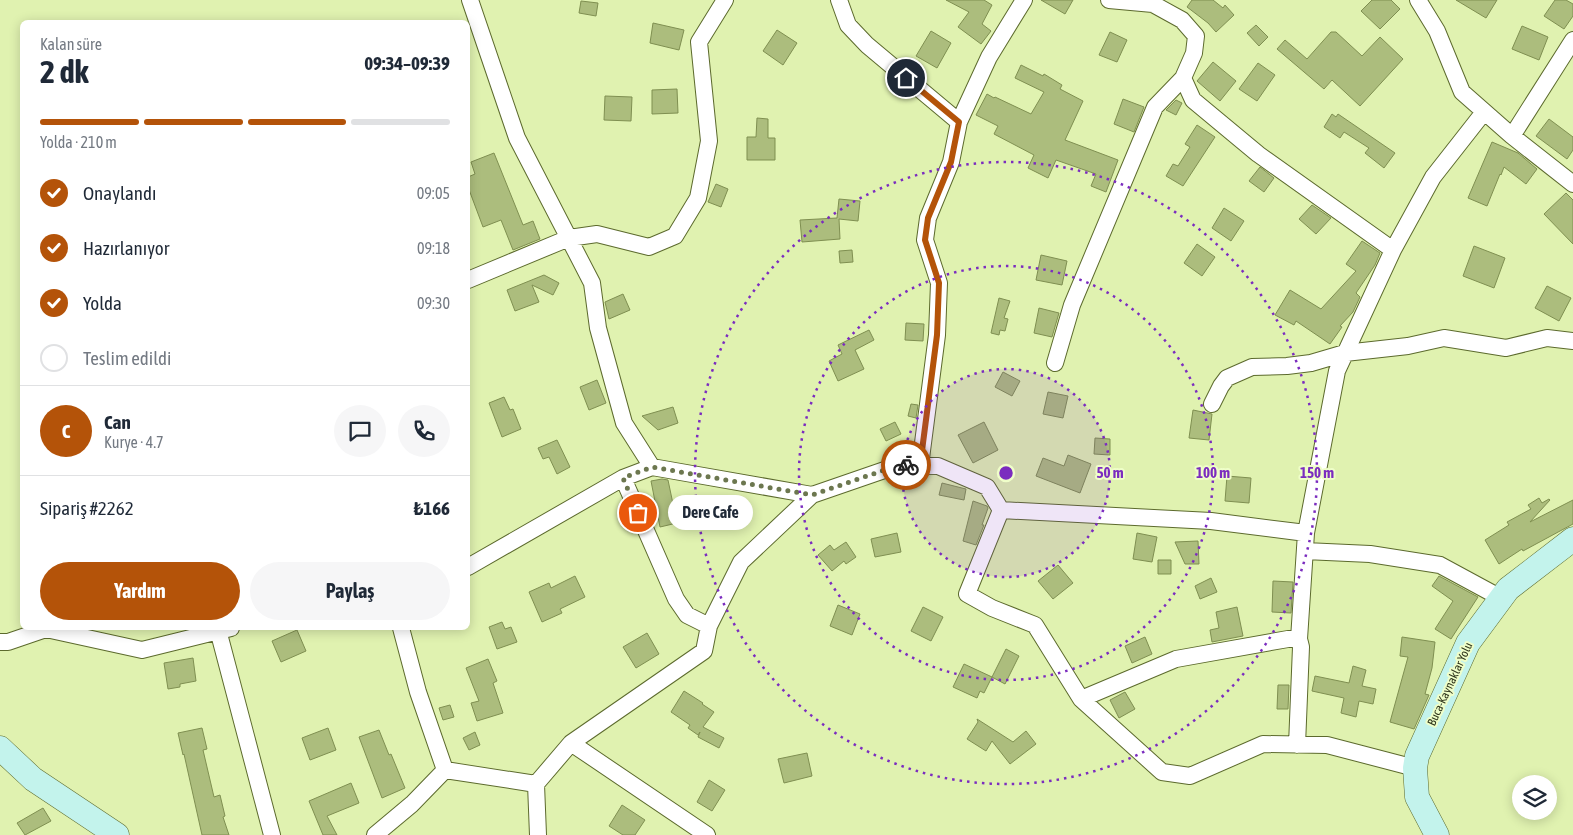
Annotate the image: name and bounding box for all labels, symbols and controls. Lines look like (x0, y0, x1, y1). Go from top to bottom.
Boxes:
text: Kalan süre (40, 35, 102, 53)
text: 09:34–09:39 (364, 52, 450, 74)
text: 2 dk (40, 53, 89, 90)
pin (885, 57, 927, 99)
icon: home (892, 64, 920, 92)
text: Yolda · 210 m (40, 133, 117, 151)
icon: check (40, 179, 68, 207)
text: Onaylandı (83, 182, 156, 204)
text: 09:05 (417, 184, 450, 202)
icon: check (40, 234, 68, 262)
text: Hazırlanıyor (83, 237, 169, 259)
text: 09:18 (417, 239, 450, 257)
icon: check (40, 289, 68, 317)
text: Yolda (83, 292, 122, 314)
text: 09:30 (417, 294, 450, 312)
text: Teslim edildi (83, 347, 171, 369)
button: chat (334, 405, 386, 457)
button: phone (398, 405, 450, 457)
text: Can (104, 411, 131, 433)
text: C (62, 420, 70, 442)
text: Kurye · 4.7 (104, 433, 164, 451)
courier (881, 440, 931, 490)
icon: bike (892, 451, 920, 479)
centre of rings (997, 464, 1015, 482)
text: 50 m (1097, 464, 1124, 481)
text: 100 m (1196, 464, 1230, 481)
text: 150 m (1300, 464, 1334, 481)
pin (617, 492, 659, 534)
callout: Dere Cafe (668, 496, 753, 530)
text: Sipariş #2262 (40, 497, 134, 519)
text: ₺166 (414, 497, 450, 519)
icon: bag (624, 499, 652, 527)
text: Dere Cafe (682, 503, 739, 521)
button: Yardım (40, 562, 240, 620)
button: Paylaş (250, 562, 450, 620)
street label: Buca-Kaynaklar Yolu (1425, 640, 1476, 728)
map controls (1512, 775, 1557, 820)
button: layers (1512, 775, 1557, 820)

